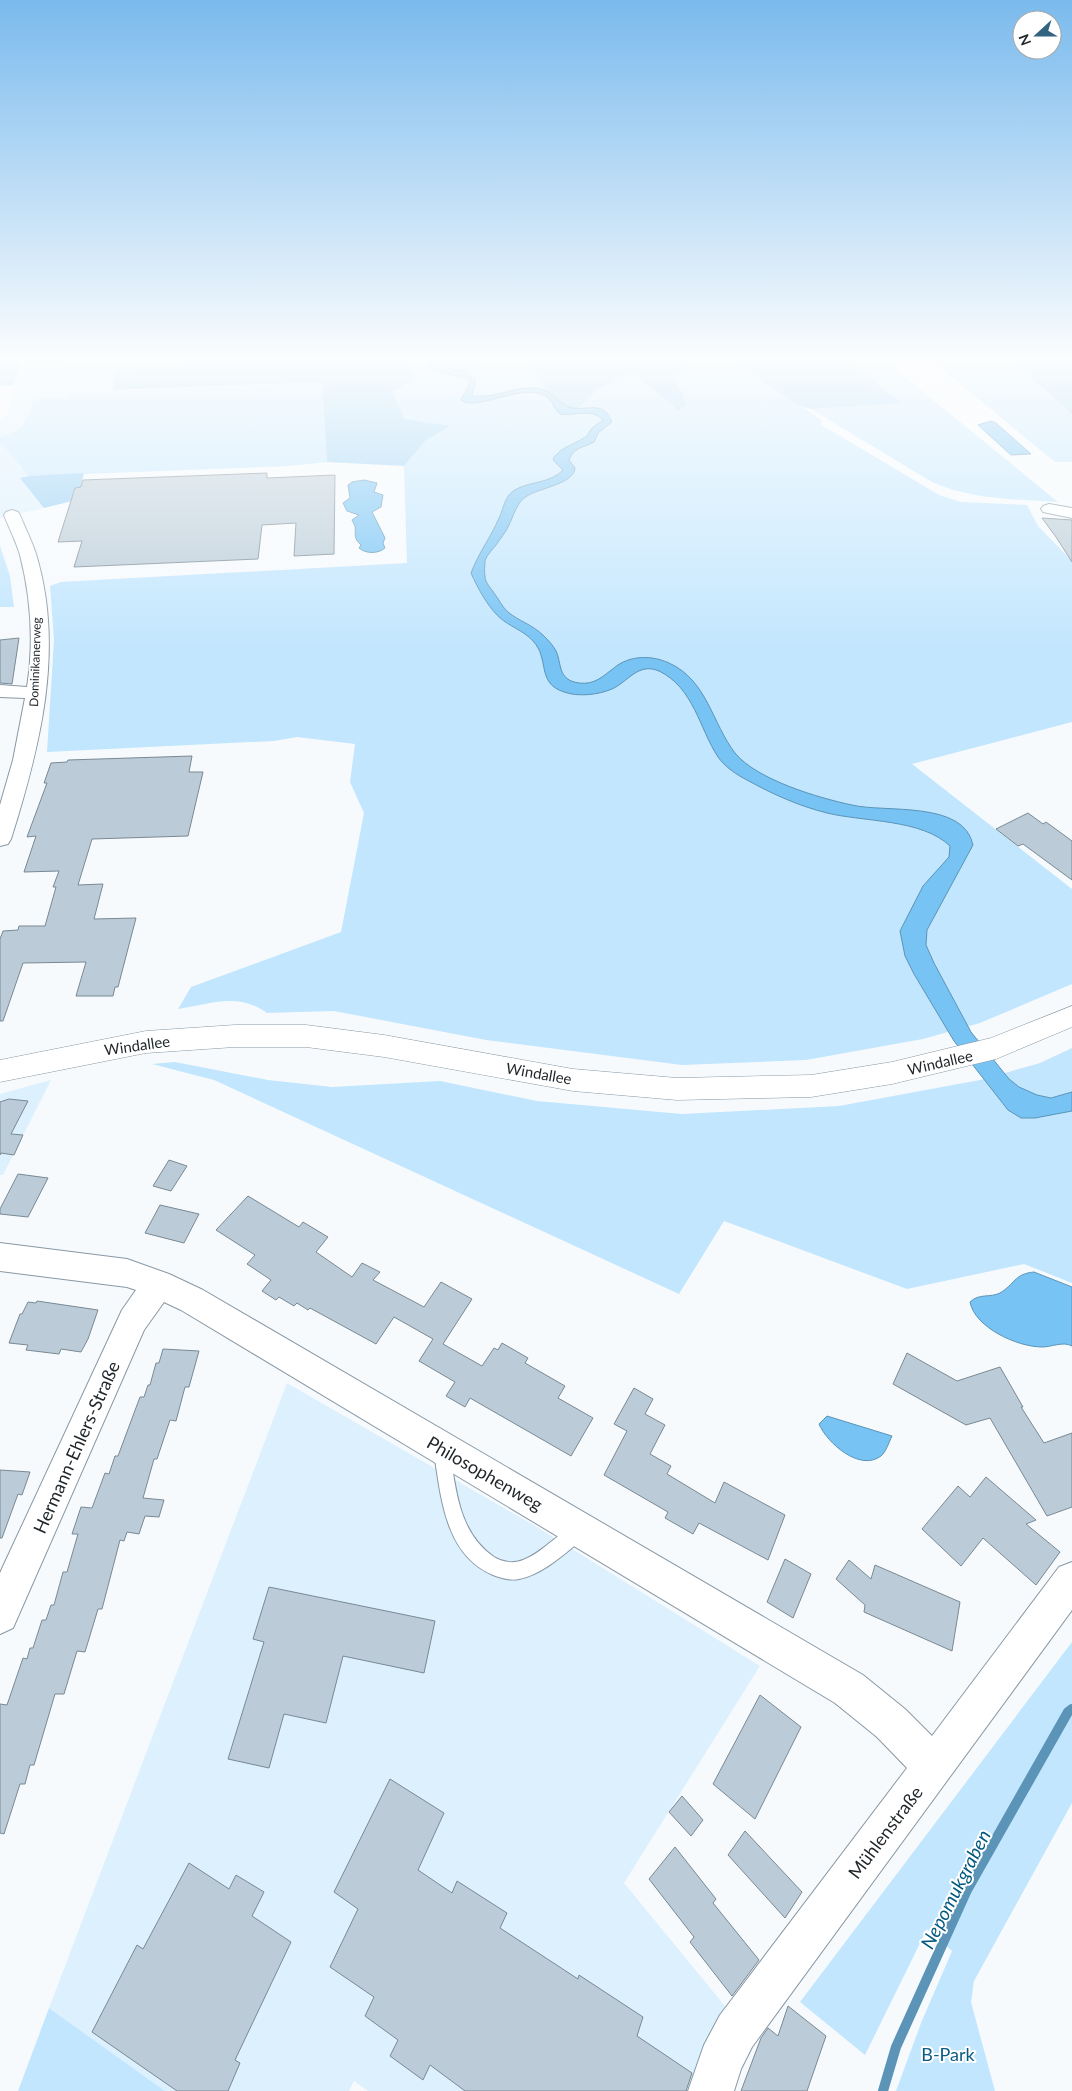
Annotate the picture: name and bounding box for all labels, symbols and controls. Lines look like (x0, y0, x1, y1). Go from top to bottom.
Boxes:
north arrow (1012, 10, 1062, 60)
text: N (1015, 32, 1034, 48)
street label: Dominikanerweg (26, 617, 44, 707)
street label: Windallee (103, 1031, 171, 1059)
street label: Windallee (906, 1046, 974, 1078)
street label: Windallee (505, 1058, 573, 1088)
street label: Hermann-Ehlers-Straße (28, 1357, 124, 1537)
street label: Philosophenweg (423, 1431, 547, 1515)
street label: Mühlenstraße (843, 1781, 927, 1883)
water label: Nepomukgraben (915, 1826, 995, 1952)
park label: B-Park (921, 2043, 976, 2065)

